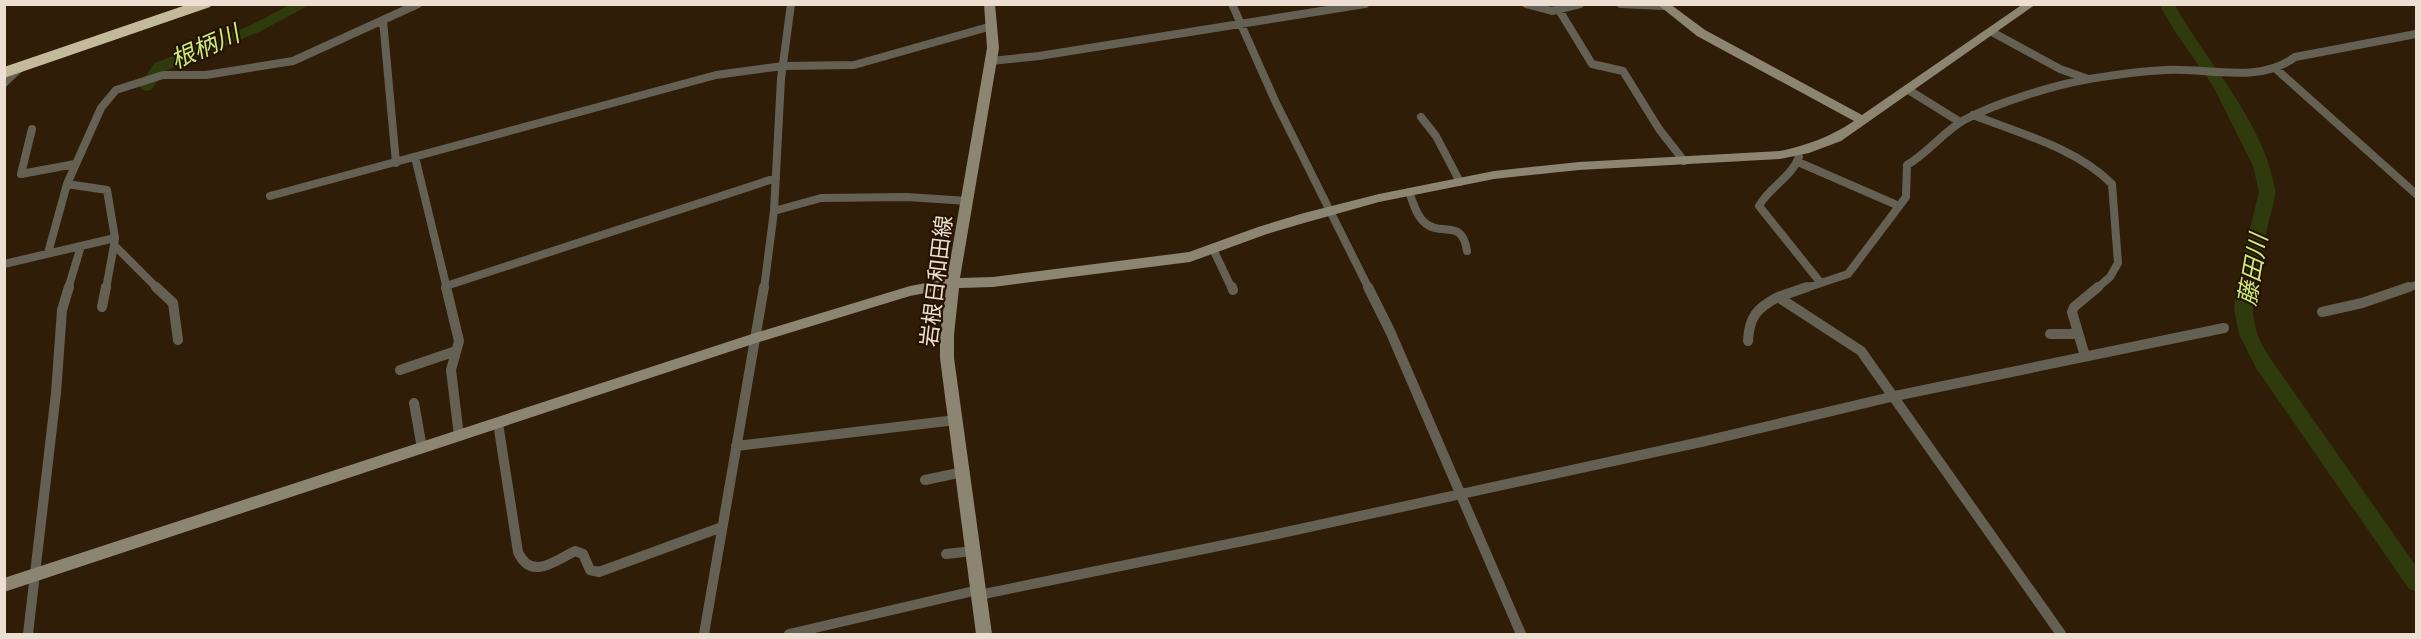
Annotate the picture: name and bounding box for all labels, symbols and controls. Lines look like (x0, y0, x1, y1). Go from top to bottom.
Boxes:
water label: 根柄川 (167, 19, 246, 74)
street label: 岩根日和田線 (917, 214, 956, 348)
water label: 藤田川 (2234, 229, 2273, 308)

